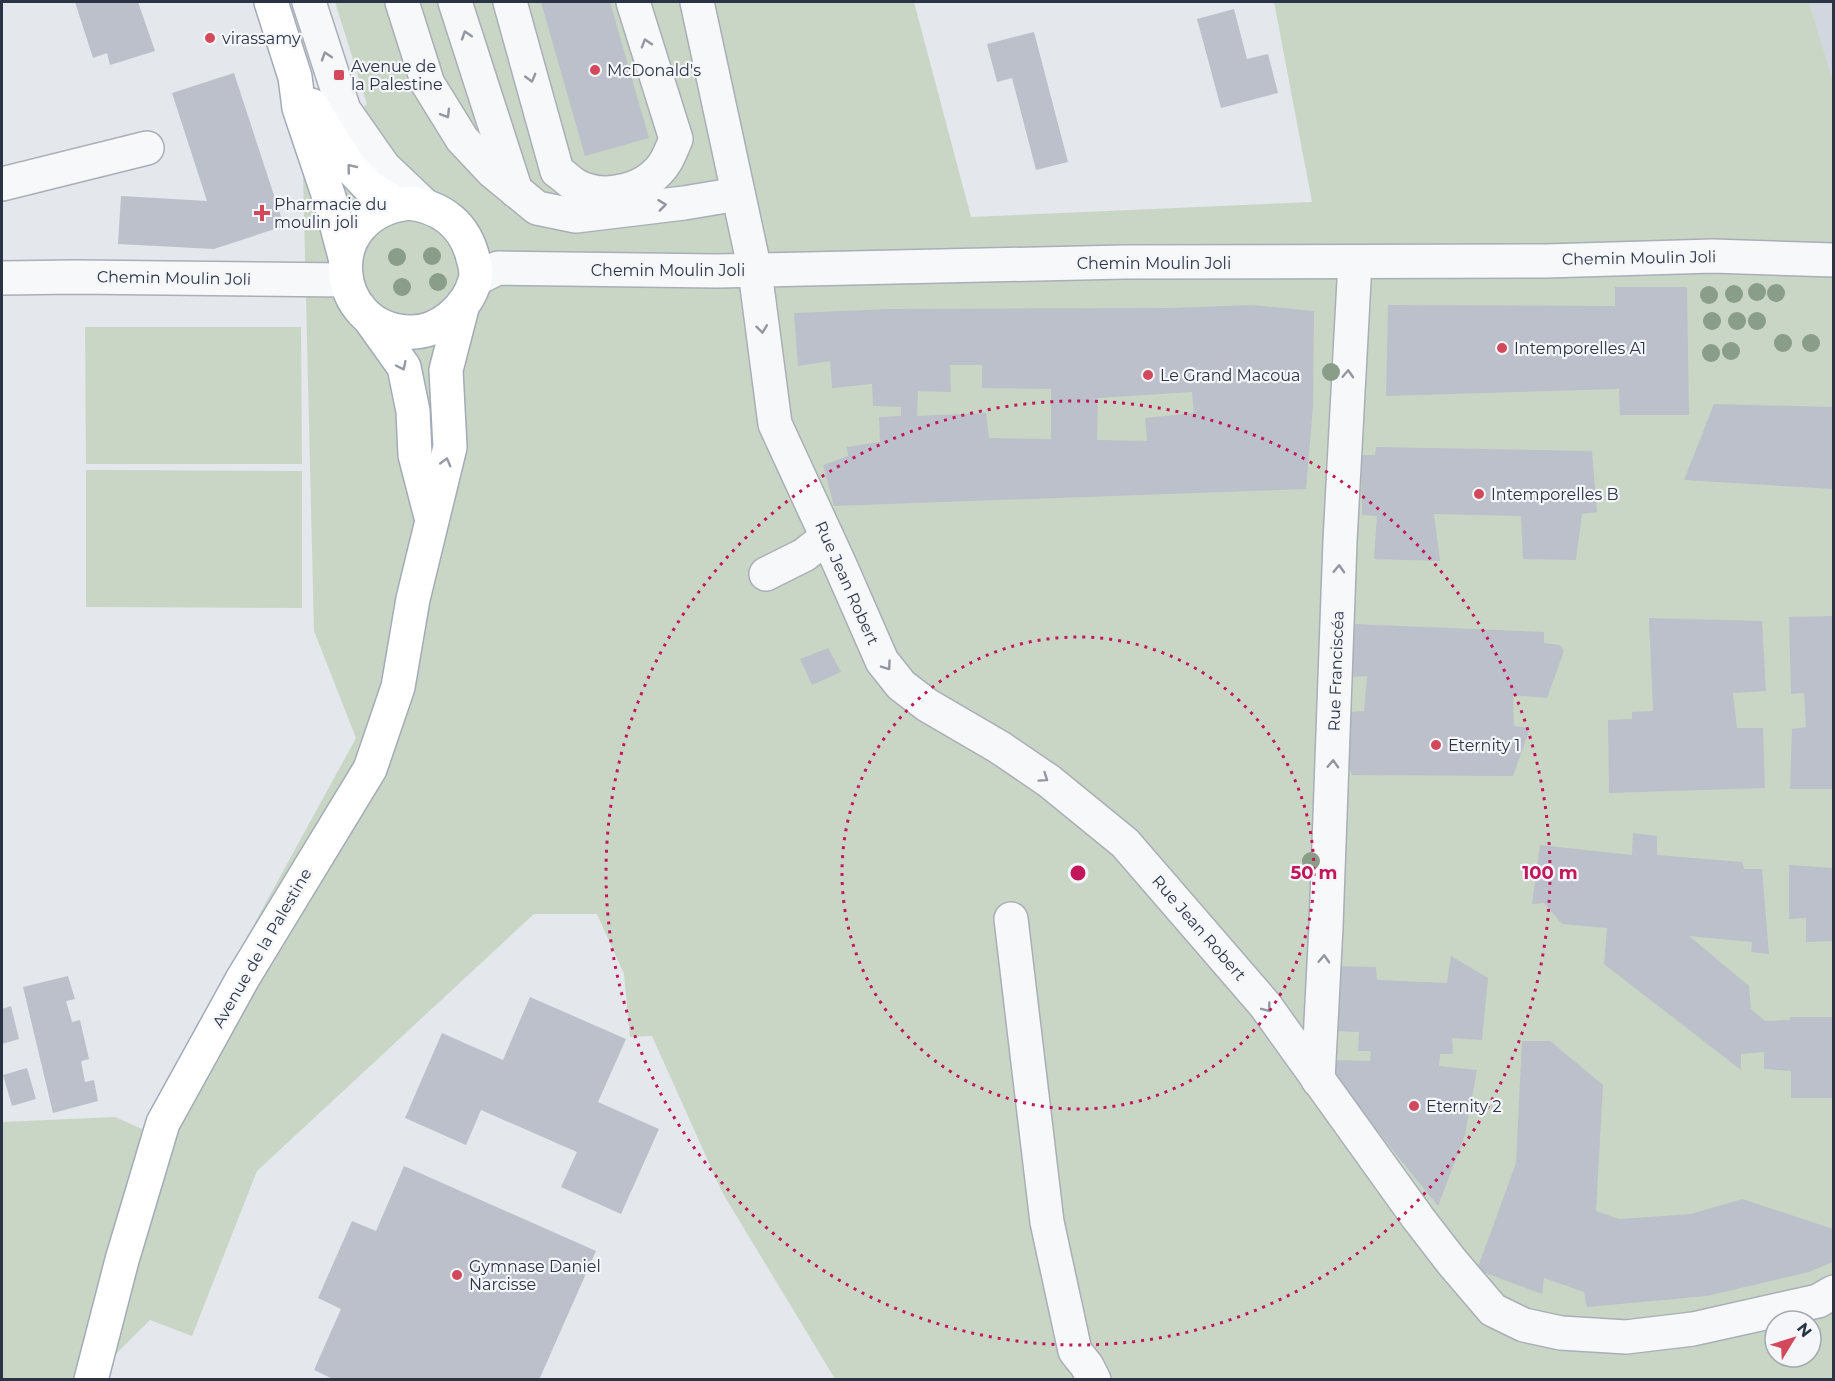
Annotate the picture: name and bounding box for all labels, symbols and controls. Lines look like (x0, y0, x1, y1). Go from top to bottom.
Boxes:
place label: virassamy (222, 29, 301, 48)
one-way arrow (461, 30, 473, 41)
marker: virassamy (203, 31, 217, 45)
one-way arrow (641, 38, 653, 49)
one-way arrow (321, 51, 333, 62)
place label: Avenue de la Palestine (351, 57, 443, 94)
place label: McDonald's (607, 61, 701, 80)
marker: McDonald's (588, 63, 602, 77)
marker: Avenue de la Palestine (332, 68, 346, 82)
one-way arrow (524, 72, 536, 83)
one-way arrow (439, 108, 451, 118)
one-way arrow (348, 164, 359, 175)
place label: Pharmacie du moulin joli (274, 195, 387, 232)
one-way arrow (657, 200, 666, 212)
marker: Pharmacie du moulin joli (255, 206, 269, 220)
street label: Chemin Moulin Joli (1562, 247, 1716, 269)
street label: Chemin Moulin Joli (1077, 254, 1231, 273)
street label: Chemin Moulin Joli (591, 261, 745, 280)
street label: Chemin Moulin Joli (97, 267, 251, 289)
one-way arrow (756, 324, 768, 333)
place label: Intemporelles A1 (1514, 339, 1646, 358)
marker: Intemporelles A1 (1495, 341, 1509, 355)
one-way arrow (394, 360, 406, 371)
place label: Le Grand Macoua (1160, 366, 1300, 385)
marker: Le Grand Macoua (1141, 368, 1155, 382)
one-way arrow (1342, 370, 1355, 379)
one-way arrow (438, 457, 451, 467)
place label: Intemporelles B (1491, 485, 1619, 504)
marker: Intemporelles B (1472, 487, 1486, 501)
street label: Rue Jean Robert (811, 518, 883, 648)
one-way arrow (1333, 564, 1346, 573)
street label: Rue Franciscéa (1324, 610, 1348, 732)
one-way arrow (879, 659, 890, 670)
place label: Eternity 1 (1448, 736, 1520, 755)
marker: Eternity 1 (1429, 738, 1443, 752)
one-way arrow (1326, 759, 1339, 768)
one-way arrow (1038, 771, 1049, 782)
text: 50 m (1291, 862, 1337, 884)
text: 100 m (1522, 862, 1578, 884)
centre of rings (1068, 863, 1088, 883)
street label: Avenue de la Palestine (209, 865, 315, 1031)
street label: Rue Jean Robert (1148, 871, 1250, 985)
one-way arrow (1318, 954, 1331, 963)
one-way arrow (1259, 1001, 1270, 1012)
place label: Eternity 2 (1426, 1097, 1501, 1116)
marker: Eternity 2 (1407, 1099, 1421, 1113)
place label: Gymnase Daniel Narcisse (469, 1257, 601, 1294)
marker: Gymnase Daniel Narcisse (450, 1268, 464, 1282)
north arrow (1763, 1309, 1823, 1369)
text: N (1793, 1319, 1816, 1341)

